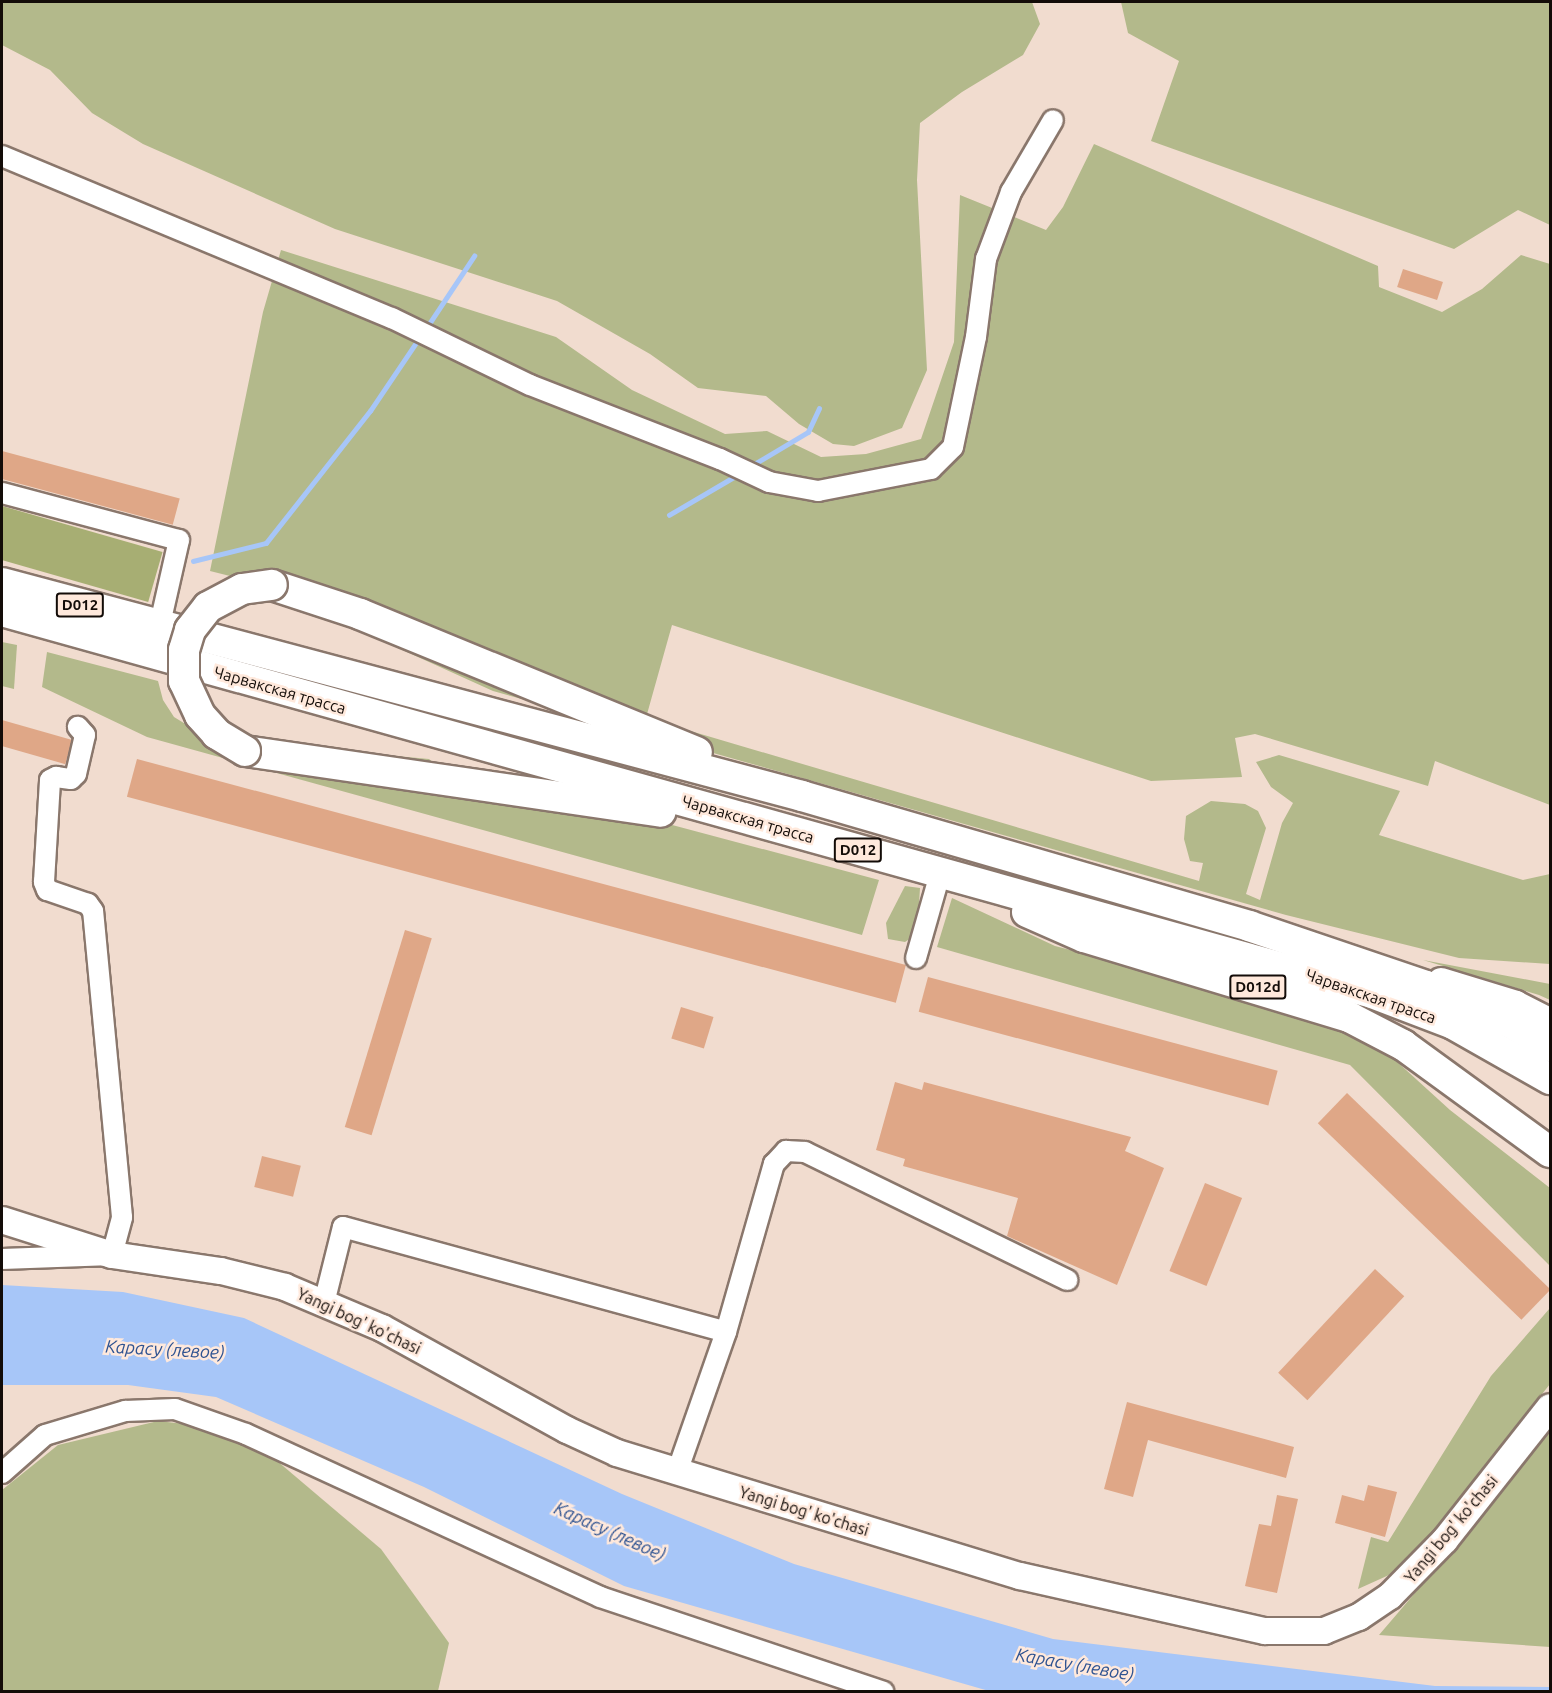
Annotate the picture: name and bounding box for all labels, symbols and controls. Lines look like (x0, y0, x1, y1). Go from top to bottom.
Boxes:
road number: D012 (54, 593, 106, 617)
street label: Чарвакская трасса (212, 662, 348, 718)
street label: Чарвакская трасса (680, 791, 816, 847)
road number: D012 (832, 838, 884, 862)
street label: Чарвакская трасса (1303, 965, 1439, 1027)
road number: D012d (1228, 975, 1288, 999)
street label: Yangi bog' ko'chasi (294, 1284, 424, 1358)
water label: Карасу (левое) (105, 1335, 225, 1363)
street label: Yangi bog' ko'chasi (1400, 1471, 1502, 1587)
street label: Yangi bog' ko'chasi (737, 1482, 871, 1540)
water label: Карасу (левое) (551, 1497, 669, 1565)
water label: Карасу (левое) (1014, 1643, 1136, 1685)

